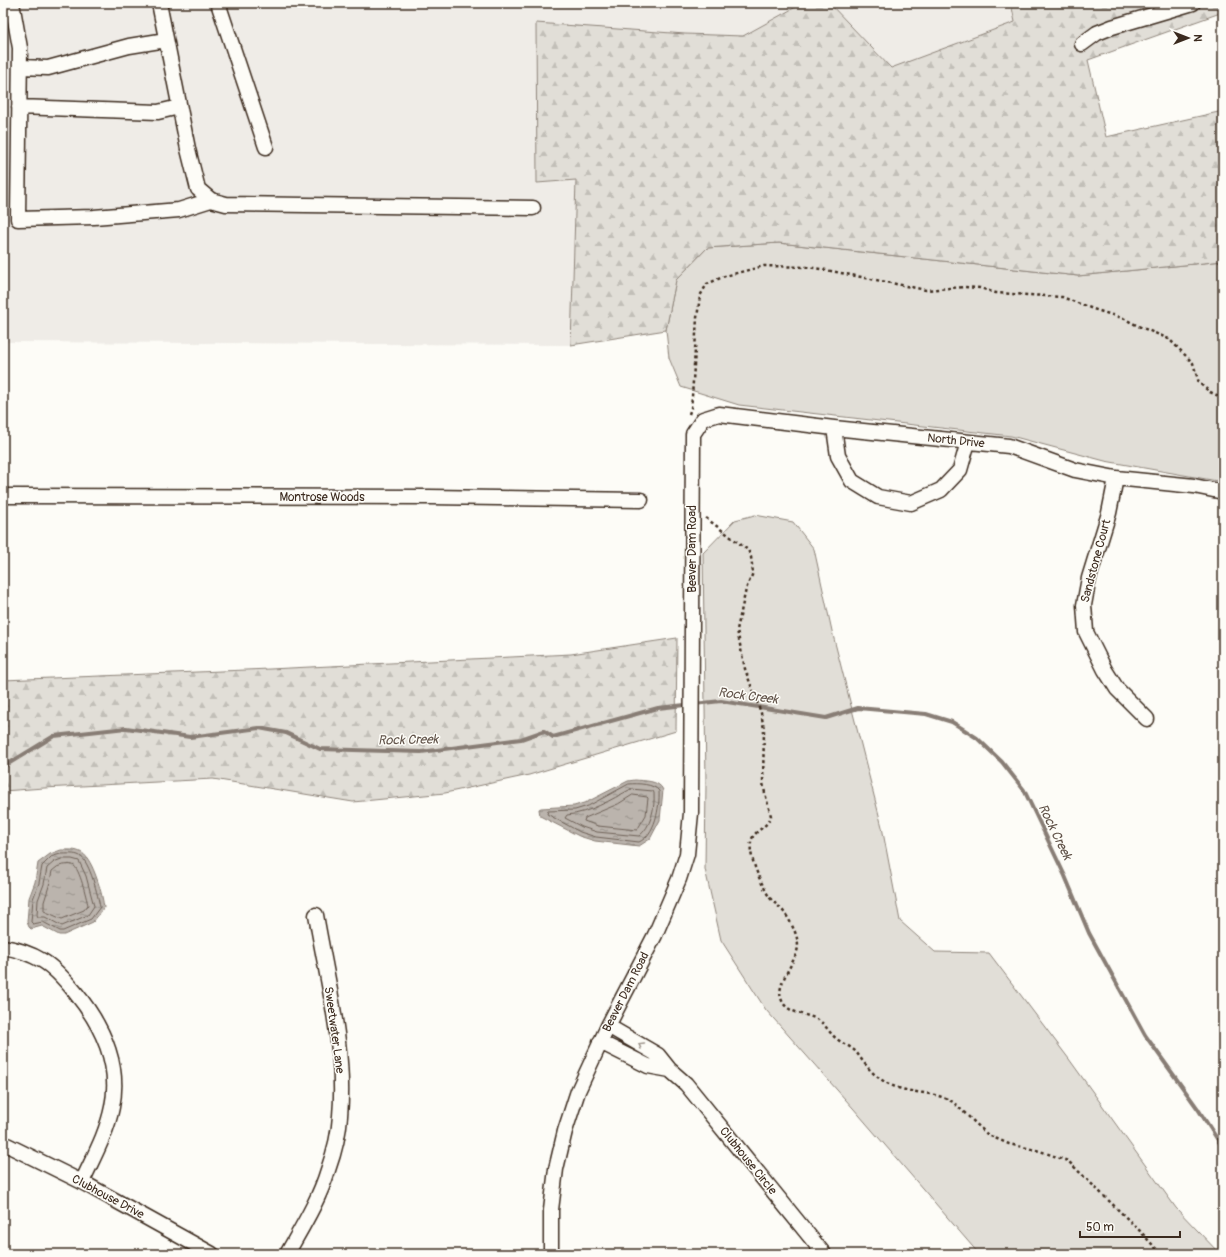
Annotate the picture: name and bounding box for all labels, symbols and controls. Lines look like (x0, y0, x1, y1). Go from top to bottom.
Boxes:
north arrow (1168, 18, 1208, 58)
text: N (1191, 34, 1204, 42)
street label: North Drive (927, 431, 985, 451)
street label: Montrose Woods (279, 490, 365, 505)
street label: Beaver Dam Road (685, 505, 700, 593)
street label: Sandstone Court (1078, 517, 1114, 604)
water label: Rock Creek (717, 684, 780, 708)
water label: Rock Creek (378, 731, 440, 749)
water label: Rock Creek (1035, 802, 1076, 864)
street label: Beaver Dam Road (599, 949, 653, 1034)
street label: Sweetwater Lane (320, 986, 348, 1074)
one-way arrow (638, 1043, 645, 1050)
street label: Clubhouse Circle (716, 1124, 780, 1198)
street label: Clubhouse Drive (69, 1172, 147, 1222)
scale bar (1080, 1213, 1180, 1239)
text: 50 m (1086, 1220, 1114, 1235)

